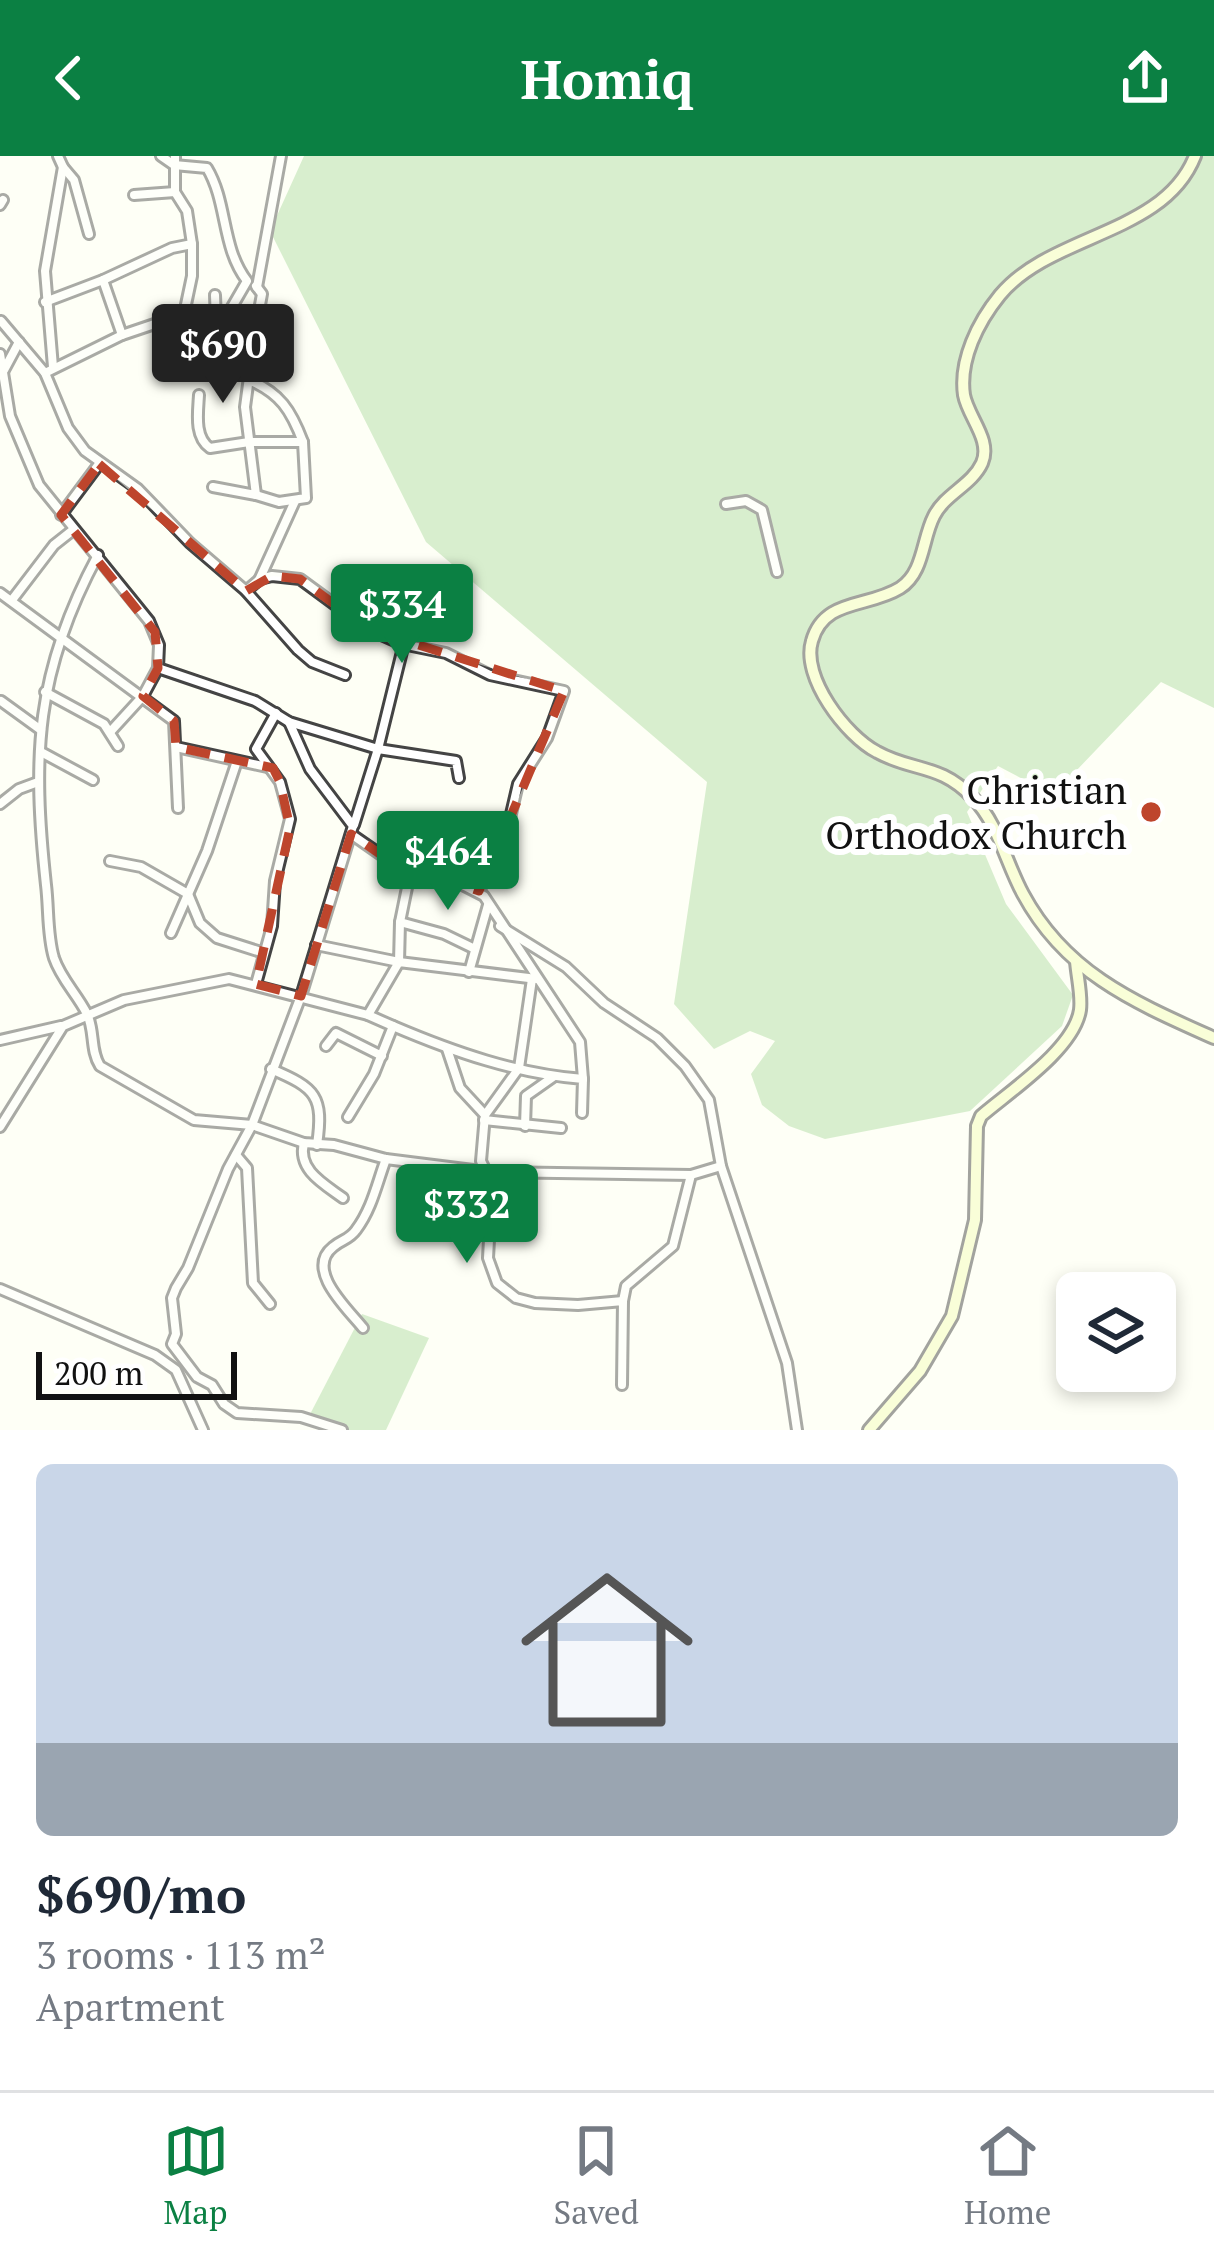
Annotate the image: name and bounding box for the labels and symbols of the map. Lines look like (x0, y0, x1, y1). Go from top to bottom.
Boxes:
pin: $690 (152, 304, 294, 406)
pin: $334 (331, 564, 473, 666)
place label: Christian Orthodox Church (825, 763, 1127, 860)
marker: Christian Orthodox Church (1138, 799, 1164, 825)
pin: $464 (377, 811, 519, 913)
pin: $332 (396, 1164, 538, 1266)
scale bar (36, 1346, 237, 1399)

